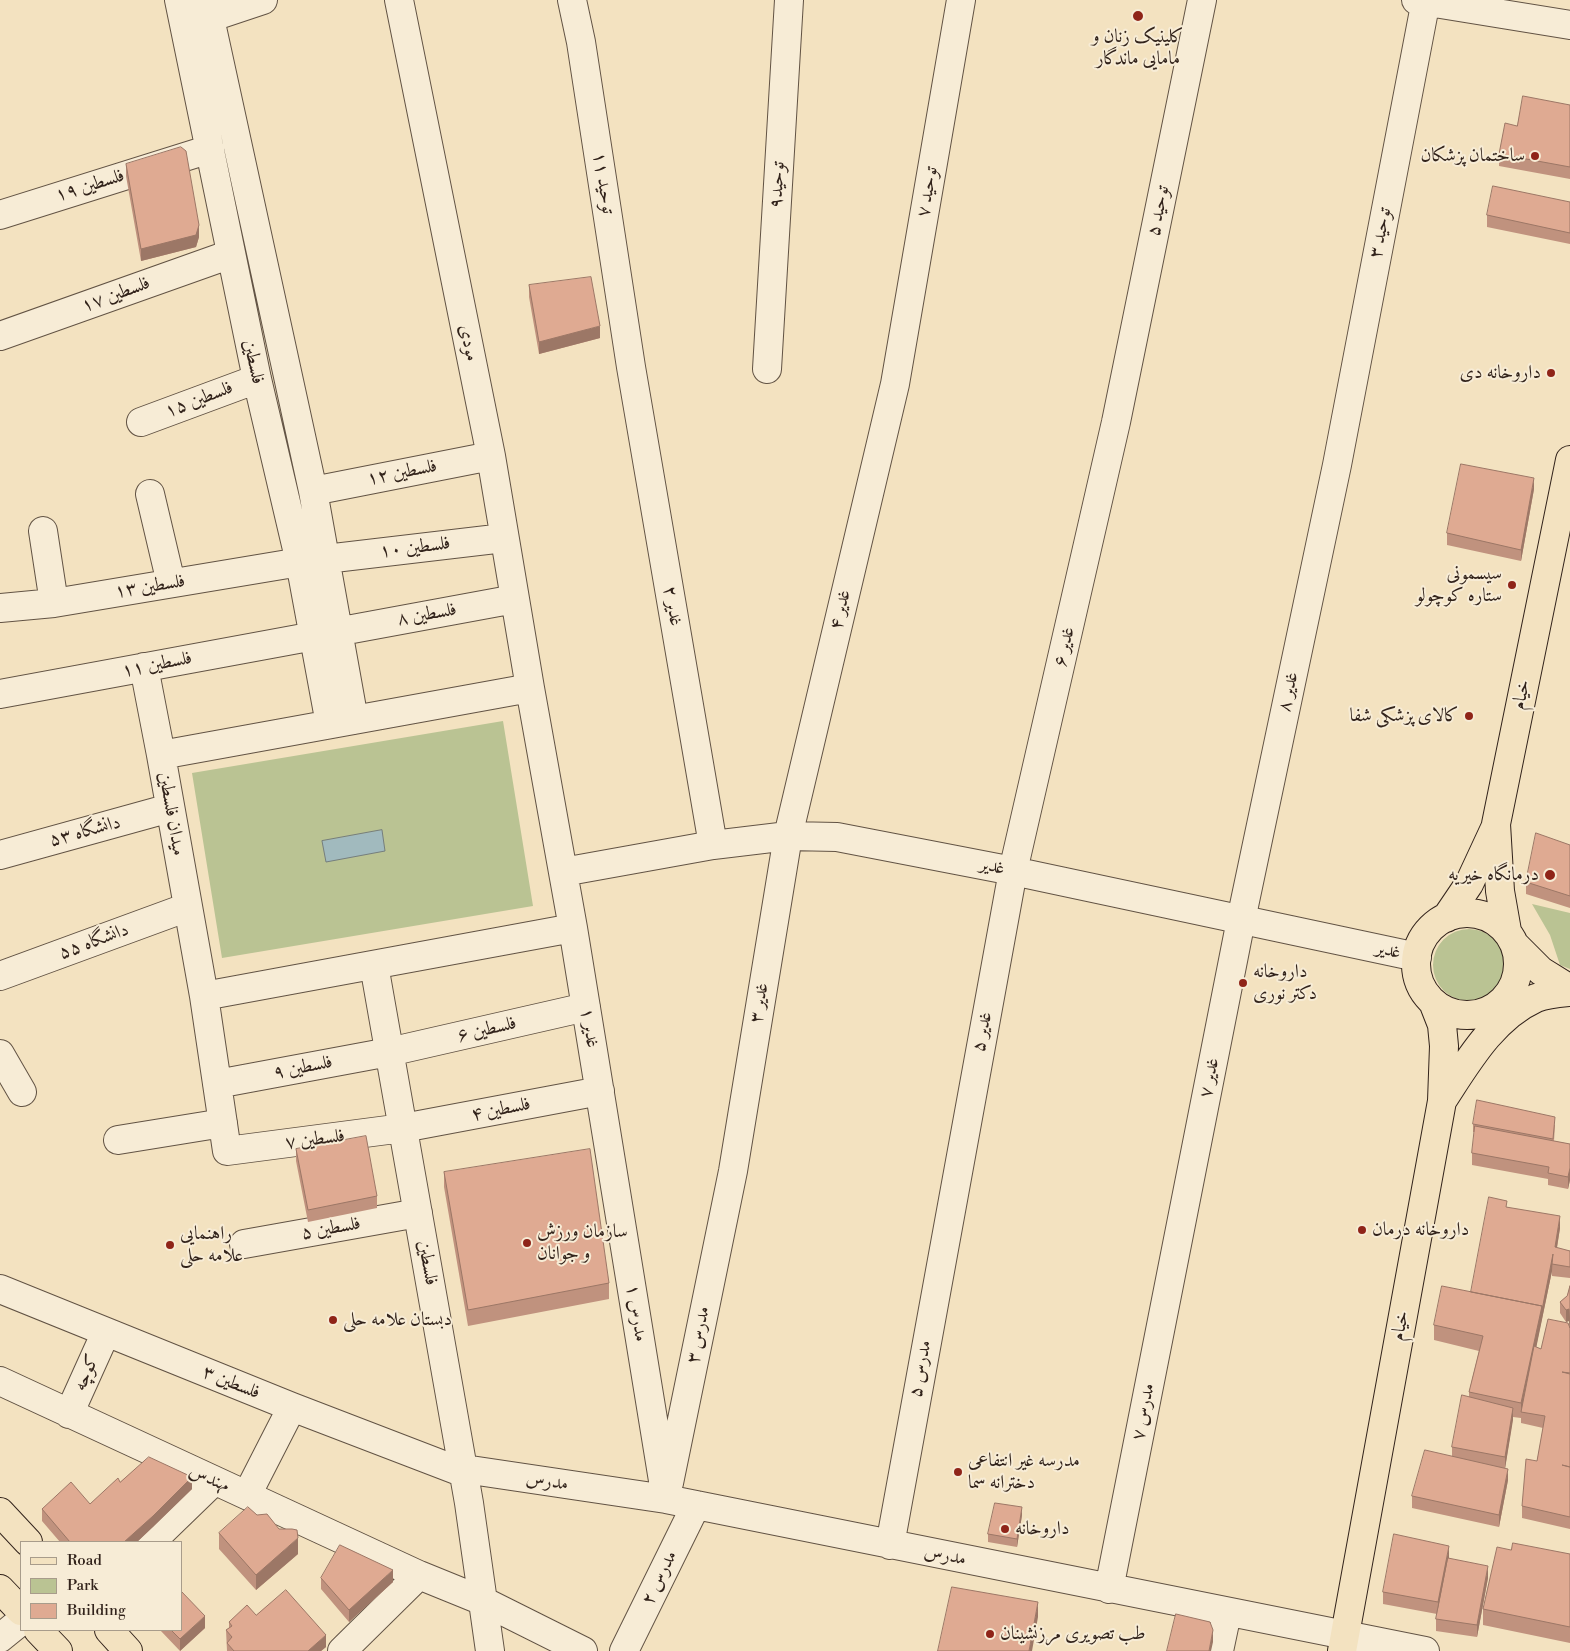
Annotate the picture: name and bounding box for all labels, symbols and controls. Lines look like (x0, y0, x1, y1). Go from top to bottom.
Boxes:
marker: کلینیک زنان و مامایی ماندگار (1131, 9, 1145, 23)
place label: کلینیک زنان و مامایی ماندگار (1092, 26, 1184, 70)
place label: ساختمان پزشکان (1421, 145, 1525, 167)
street label: توحید ۱۱ (587, 150, 619, 216)
marker: ساختمان پزشکان (1529, 150, 1541, 162)
street label: توحید۹ (765, 161, 791, 209)
street label: فلسطین ۱۹ (53, 165, 127, 207)
street label: توحید ۷ (912, 165, 944, 219)
street label: توحید ۵ (1143, 184, 1175, 238)
street label: توحید ۳ (1365, 206, 1397, 260)
street label: فلسطین ۱۷ (79, 272, 153, 318)
street label: مودی (453, 323, 483, 363)
street label: فلسطین (237, 338, 269, 386)
place label: داروخانه دی (1459, 362, 1541, 384)
marker: داروخانه دی (1545, 367, 1557, 379)
street label: فلسطین ۱۵ (162, 377, 236, 423)
street label: فلسطین ۱۲ (365, 455, 439, 491)
street label: فلسطین ۱۰ (378, 532, 452, 564)
place label: سیسمونی ستاره کوچولو (1416, 563, 1502, 607)
street label: فلسطین ۱۳ (113, 570, 187, 604)
marker: سیسمونی ستاره کوچولو (1506, 579, 1518, 591)
street label: غدیر ۲ (657, 584, 687, 628)
street label: غدیر ۴ (825, 588, 857, 632)
street label: فلسطین ۸ (395, 599, 459, 631)
street label: غدیر ۶ (1049, 625, 1081, 669)
street label: فلسطین ۱۱ (120, 647, 194, 683)
street label: غدیر ۸ (1274, 670, 1304, 714)
street label: خیام (1508, 678, 1536, 712)
place label: کالای پزشکی شفا (1349, 705, 1459, 727)
marker: کالای پزشکی شفا (1463, 710, 1475, 722)
street label: میدان فلسطین (152, 770, 190, 858)
street label: دانشگاه ۵۳ (47, 812, 123, 852)
street label: غدیر (977, 853, 1007, 881)
place label: درمانگاه خیریه (1448, 864, 1539, 886)
marker: درمانگاه خیریه (1543, 868, 1557, 882)
street label: دانشگاه ۵۵ (56, 919, 132, 965)
street label: غدیر (1373, 937, 1403, 965)
place label: داروخانه دکتر نوری (1253, 961, 1317, 1005)
marker: داروخانه دکتر نوری (1237, 977, 1249, 989)
street label: غدیر ۳ (746, 981, 774, 1025)
street label: غدیر ۱ (575, 1006, 603, 1050)
street label: غدیر ۵ (968, 1010, 998, 1054)
street label: فلسطین ۶ (455, 1012, 519, 1048)
street label: فلسطین ۹ (271, 1051, 335, 1085)
street label: غدیر ۷ (1195, 1056, 1225, 1100)
street label: فلسطین ۴ (469, 1093, 533, 1127)
street label: فلسطین ۷ (284, 1125, 346, 1155)
street label: فلسطین ۵ (299, 1213, 363, 1245)
place label: داروخانه درمان (1372, 1219, 1469, 1241)
place label: سازمان ورزش و جوانان (537, 1221, 628, 1265)
place label: راهنمایی علامه حلی (180, 1223, 243, 1267)
marker: داروخانه درمان (1356, 1224, 1368, 1236)
marker: سازمان ورزش و جوانان (521, 1237, 533, 1249)
marker: راهنمایی علامه حلی (164, 1239, 176, 1251)
street label: فلسطین (412, 1239, 442, 1287)
street label: مدرس ۱ (620, 1283, 652, 1343)
street label: مدرس ۳ (682, 1304, 716, 1366)
place label: دبستان علامه حلی (343, 1309, 452, 1331)
street label: خیام (1387, 1309, 1415, 1343)
marker: دبستان علامه حلی (327, 1314, 339, 1326)
street label: مدرس ۵ (905, 1339, 937, 1399)
street label: کوچه (69, 1351, 105, 1395)
street label: فلسطین ۳ (199, 1361, 263, 1405)
street label: مدرس ۷ (1127, 1381, 1161, 1443)
place label: مدرسه غیر انتفاعی دخترانه سما (968, 1450, 1080, 1494)
street label: مهندس (185, 1460, 233, 1498)
marker: مدرسه غیر انتفاعی دخترانه سما (952, 1466, 964, 1478)
street label: مدرس (524, 1468, 570, 1496)
place label: داروخانه (1015, 1518, 1070, 1540)
marker: داروخانه (999, 1523, 1011, 1535)
legend (20, 1541, 182, 1631)
street label: مدرس (922, 1541, 968, 1571)
street label: مدرس ۲ (637, 1547, 683, 1609)
text: Road (67, 1551, 102, 1570)
text: Park (67, 1576, 98, 1595)
text: Building (67, 1601, 126, 1620)
place label: طب تصویری مرزنشینان (1000, 1623, 1146, 1645)
marker: طب تصویری مرزنشینان (984, 1628, 996, 1640)

